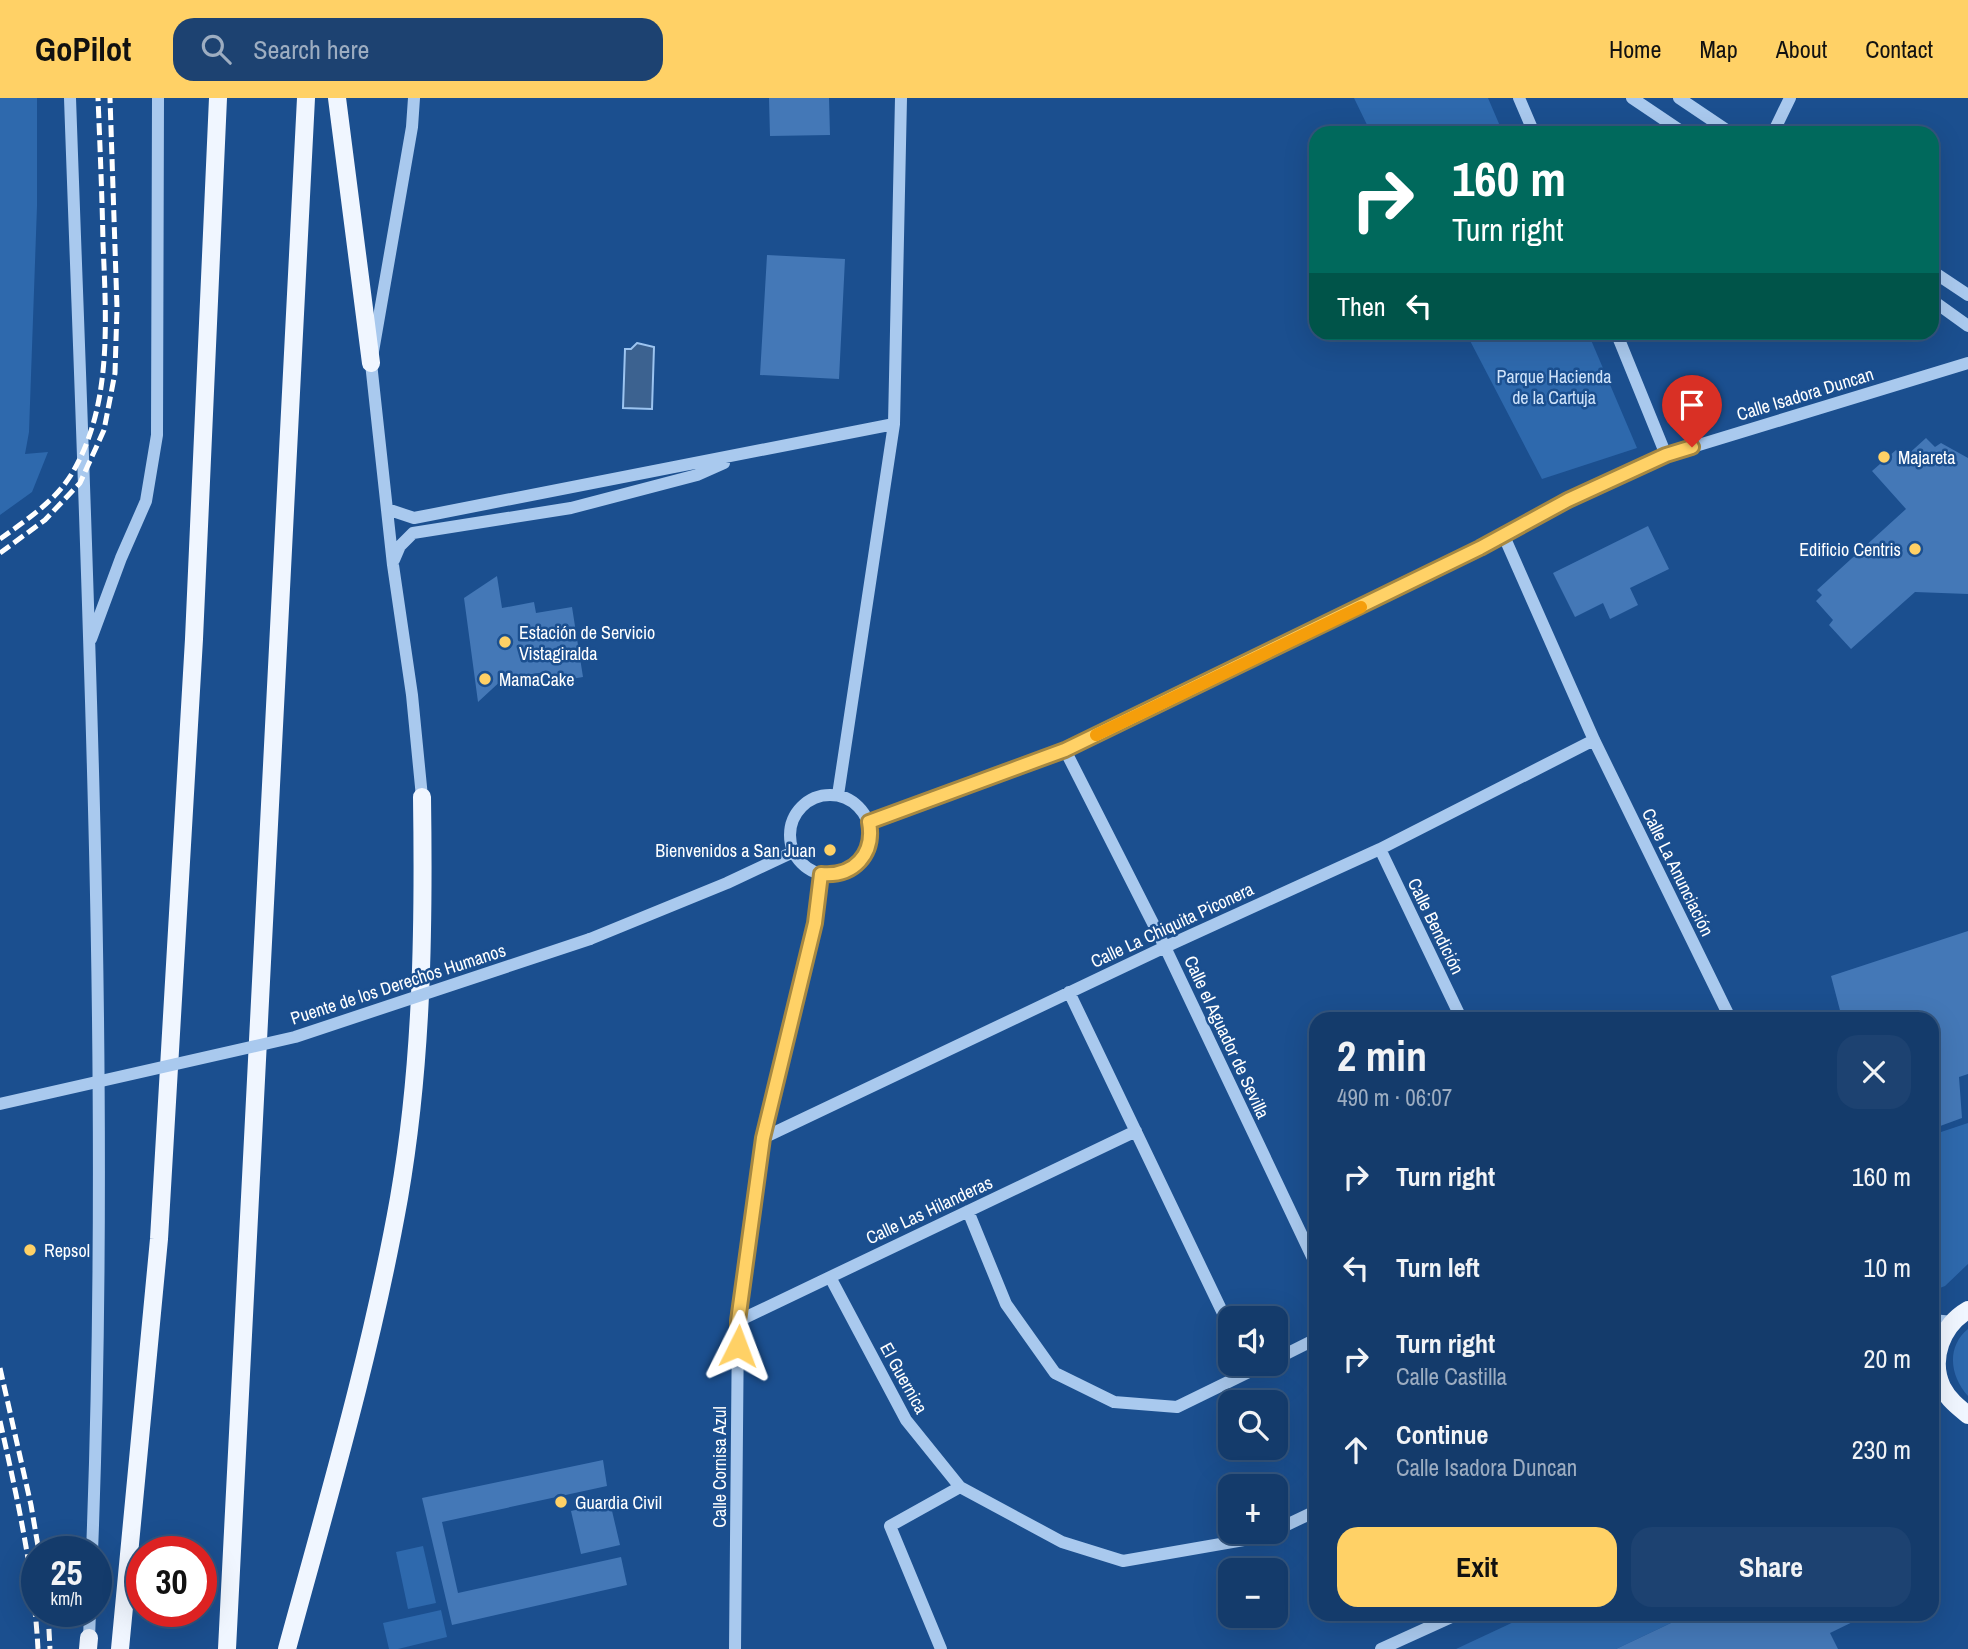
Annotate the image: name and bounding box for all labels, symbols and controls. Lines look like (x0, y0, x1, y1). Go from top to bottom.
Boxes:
search box (173, 18, 663, 81)
text: GoPilot (35, 27, 131, 71)
icon: search (197, 30, 235, 68)
text: Search here (253, 32, 369, 67)
text: Home (1609, 33, 1661, 65)
text: Map (1699, 33, 1738, 65)
text: About (1776, 33, 1827, 65)
text: Contact (1865, 33, 1933, 65)
text: 160 m (1452, 145, 1566, 211)
icon: right (1337, 154, 1428, 245)
text: Turn right (1452, 208, 1564, 251)
icon: left (1400, 287, 1438, 325)
text: Then (1337, 289, 1386, 324)
street label: Calle Isadora Duncan (1733, 361, 1877, 427)
park label: Parque Hacienda de la Cartuja (1497, 364, 1611, 410)
pin (1662, 375, 1722, 447)
icon: arrive (1673, 386, 1711, 424)
place label: Majareta (1898, 445, 1955, 470)
marker: Majareta (1876, 449, 1892, 465)
place label: Edificio Centris (1799, 537, 1901, 562)
marker: Edificio Centris (1907, 541, 1923, 557)
place label: Estación de Servicio Vistagiralda (519, 620, 655, 666)
marker: Estación de Servicio Vistagiralda (497, 634, 513, 650)
place label: MamaCake (499, 667, 574, 692)
marker: MamaCake (477, 671, 493, 687)
street label: Calle La Anunciación (1636, 804, 1720, 940)
place label: Bienvenidos a San Juan (655, 838, 816, 863)
marker: Bienvenidos a San Juan (822, 842, 838, 858)
street label: Calle Bendición (1402, 874, 1470, 978)
street label: Calle La Chiquita Piconera (1086, 876, 1258, 974)
street label: Puente de los Derechos Humanos (287, 937, 509, 1031)
street label: Calle el Aguador de Sevilla (1178, 951, 1276, 1123)
text: 2 min (1337, 1028, 1427, 1084)
button: close (1837, 1035, 1911, 1109)
text: 490 m · 06:07 (1337, 1082, 1452, 1113)
icon: right (1337, 1158, 1375, 1196)
text: Turn right (1396, 1159, 1495, 1194)
text: 160 m (1852, 1159, 1911, 1194)
street label: Calle Las Hilanderas (862, 1170, 996, 1250)
place label: Repsol (44, 1238, 90, 1263)
marker: Repsol (22, 1242, 38, 1258)
icon: left (1337, 1249, 1375, 1287)
text: Turn left (1396, 1250, 1480, 1285)
text: 10 m (1864, 1250, 1911, 1285)
map controls (1218, 1306, 1288, 1628)
button: sound (1218, 1306, 1288, 1376)
position arrow (701, 1309, 775, 1383)
text: Turn right (1396, 1326, 1495, 1361)
street label: El Guernica (874, 1338, 934, 1418)
icon: right (1337, 1340, 1375, 1378)
text: 20 m (1864, 1341, 1911, 1376)
text: Calle Castilla (1396, 1361, 1507, 1392)
button: search (1218, 1390, 1288, 1460)
street label: Calle Cornisa Azul (707, 1406, 732, 1528)
text: Continue (1396, 1417, 1488, 1452)
icon: ahead (1337, 1431, 1375, 1469)
text: 230 m (1852, 1432, 1911, 1467)
text: Calle Isadora Duncan (1396, 1452, 1577, 1483)
button: + (1218, 1474, 1288, 1544)
place label: Guardia Civil (575, 1490, 662, 1515)
marker: Guardia Civil (553, 1494, 569, 1510)
button: Exit (1337, 1527, 1617, 1607)
button: Share (1631, 1527, 1911, 1607)
speed limit sign: 30 (126, 1536, 217, 1627)
text: 25 (51, 1549, 82, 1596)
button: − (1218, 1558, 1288, 1628)
text: km/h (51, 1586, 83, 1611)

